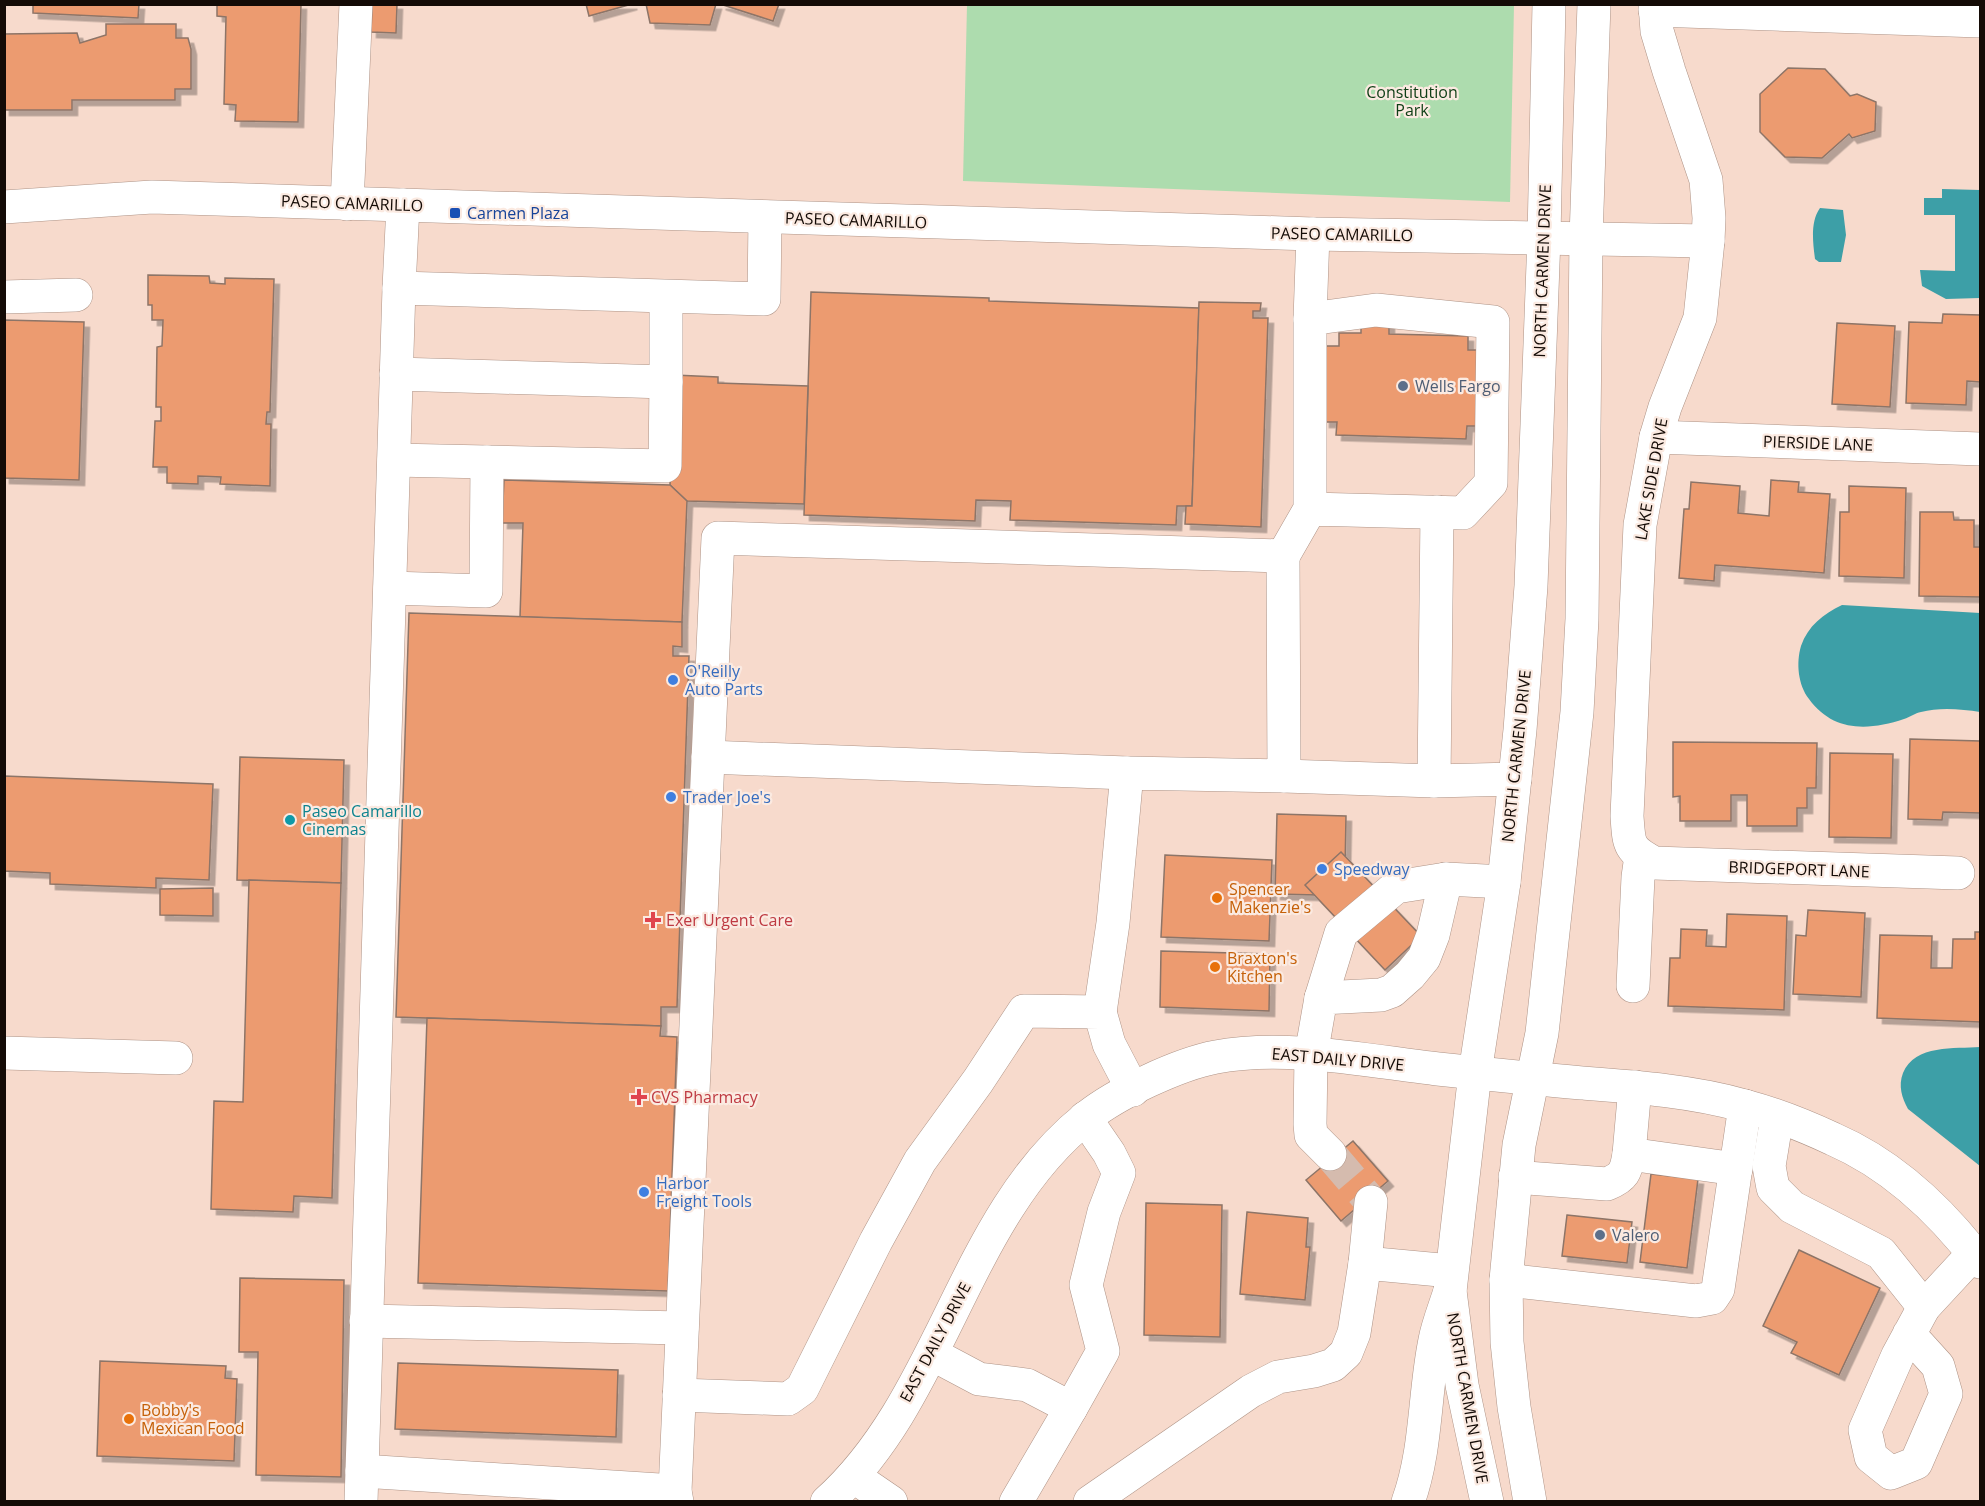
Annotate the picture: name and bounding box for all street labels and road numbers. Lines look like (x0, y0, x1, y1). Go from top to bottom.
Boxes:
street label: NORTH CARMEN DRIVE (1528, 184, 1556, 358)
street label: PASEO CAMARILLO (281, 190, 423, 216)
street label: PASEO CAMARILLO (785, 207, 927, 233)
street label: PASEO CAMARILLO (1271, 222, 1413, 246)
street label: LAKE SIDE DRIVE (1629, 416, 1673, 542)
street label: PIERSIDE LANE (1763, 430, 1873, 456)
street label: NORTH CARMEN DRIVE (1496, 669, 1536, 843)
street label: BRIDGEPORT LANE (1728, 856, 1870, 882)
street label: EAST DAILY DRIVE (1271, 1042, 1405, 1076)
street label: EAST DAILY DRIVE (894, 1278, 976, 1406)
street label: NORTH CARMEN DRIVE (1442, 1311, 1494, 1485)

